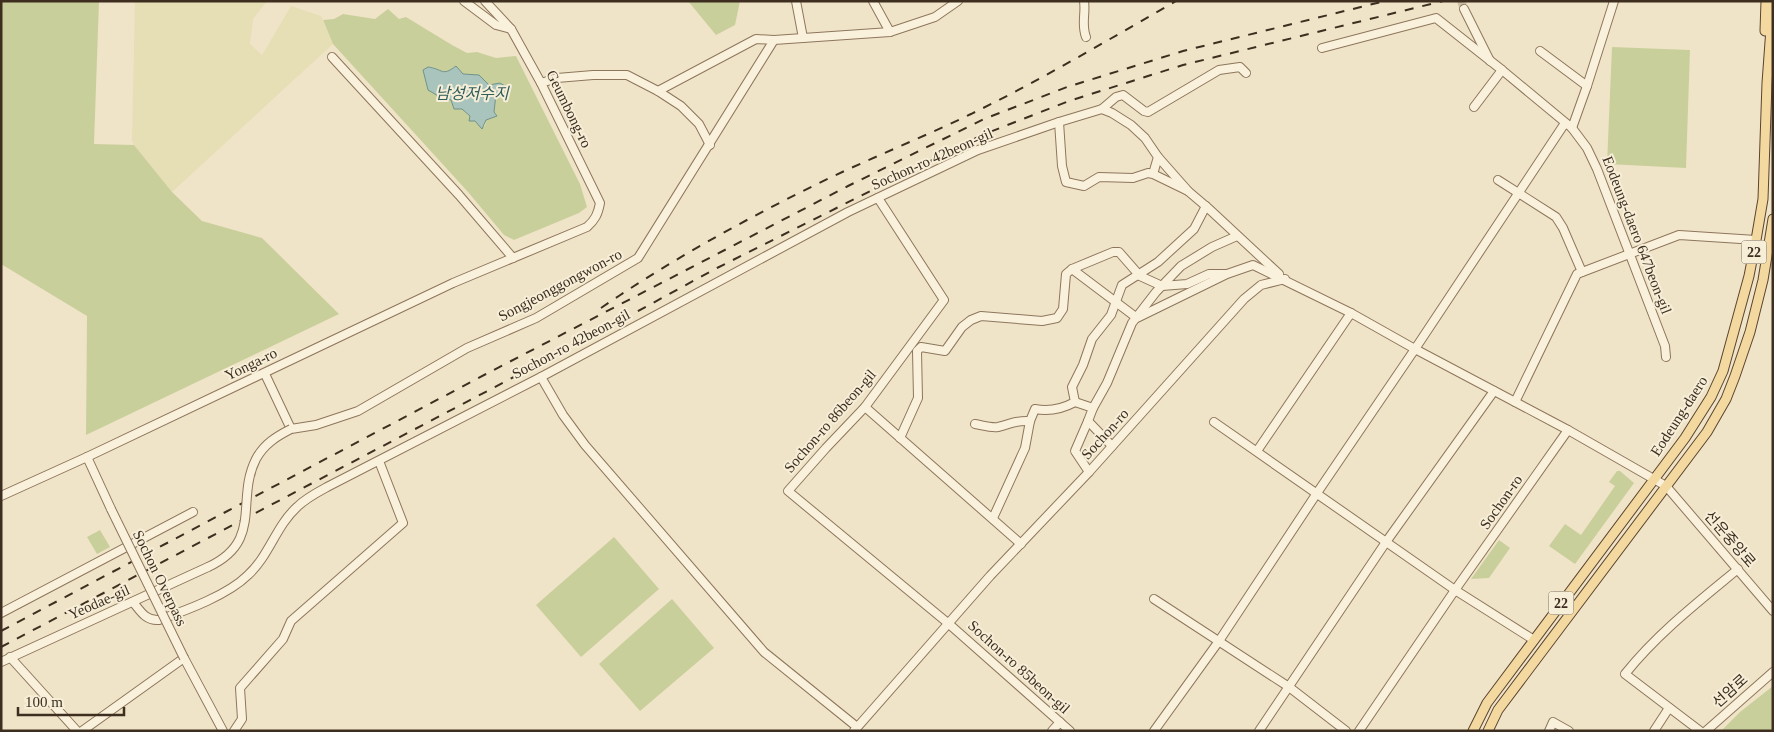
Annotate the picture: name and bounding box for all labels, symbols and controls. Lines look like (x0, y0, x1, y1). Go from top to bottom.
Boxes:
street label: Geumbong-ro (543, 68, 595, 150)
water label: 남성저수지 (435, 85, 510, 102)
street label: Sochon-ro 42beon-gil (869, 125, 995, 193)
street label: Eodeung-daero 647beon-gil (1599, 154, 1675, 316)
road number: 22 (1742, 240, 1766, 264)
street label: Songjeonggongwon-ro (496, 246, 624, 324)
street label: Sochon-ro 42beon-gil (509, 306, 633, 382)
street label: Yonga-ro (222, 345, 280, 383)
street label: Sochon-ro 86beon-gil (781, 366, 879, 476)
street label: Eodeung-daero (1647, 373, 1711, 459)
street label: Sochon-ro (1078, 405, 1132, 463)
street label: Sochon-ro (1477, 472, 1525, 532)
street label: 선운중앙로 (1701, 508, 1759, 570)
street label: Sochon Overpass (130, 527, 190, 629)
street label: Yeodae-gil (66, 581, 132, 623)
road number: 22 (1548, 592, 1574, 614)
street label: Sochon-ro 85beon-gil (965, 617, 1073, 717)
street label: 선암로 (1709, 671, 1751, 711)
scale bar (18, 684, 124, 716)
text: 100 m (25, 694, 63, 710)

